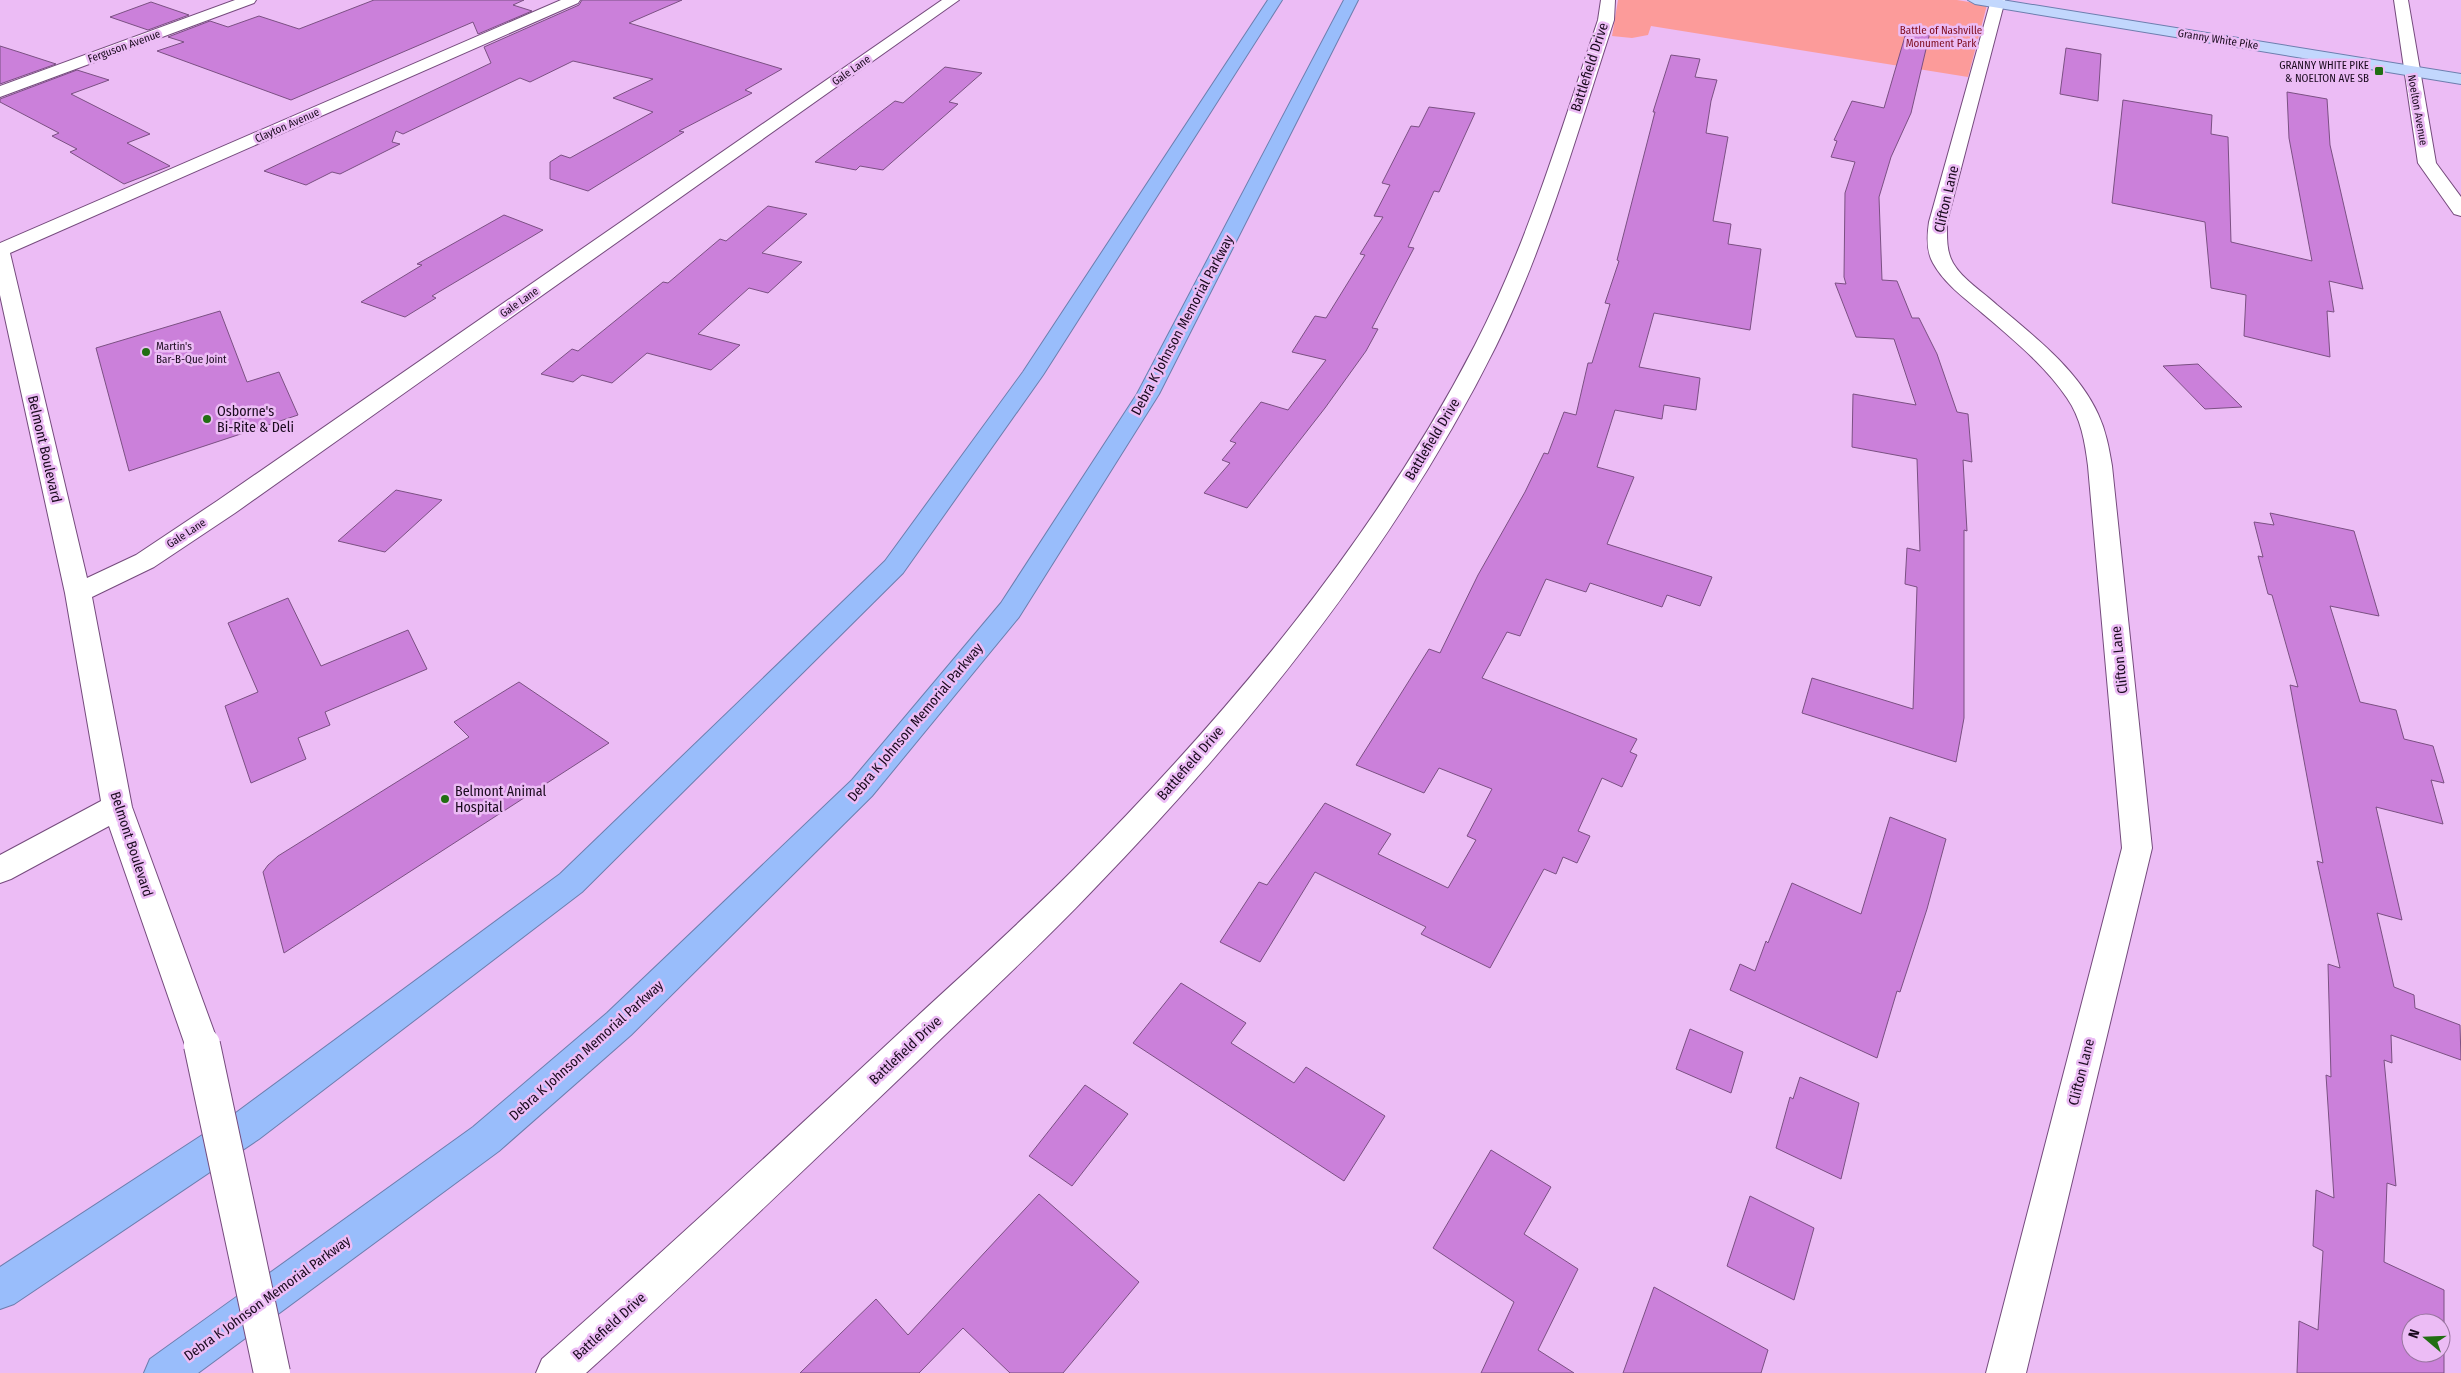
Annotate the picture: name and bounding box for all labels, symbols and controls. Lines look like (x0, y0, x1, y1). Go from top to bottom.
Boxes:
street label: Battlefield Drive (1567, 21, 1612, 114)
park label: Battle of Nashville Monument Park (1900, 24, 1982, 50)
street label: Ferguson Avenue (86, 27, 162, 66)
street label: Granny White Pike (2177, 27, 2259, 52)
street label: Gale Lane (830, 53, 873, 88)
place label: GRANNY WHITE PIKE & NOELTON AVE SB (2279, 59, 2369, 85)
marker: GRANNY WHITE PIKE & NOELTON AVE SB (2373, 65, 2385, 77)
street label: Noelton Avenue (2405, 74, 2430, 146)
street label: Clayton Avenue (253, 105, 321, 145)
street label: Clifton Lane (1931, 164, 1962, 234)
street label: Debra K Johnson Memorial Parkway (1128, 232, 1238, 418)
street label: Gale Lane (498, 285, 541, 320)
place label: Martin's Bar-B-Que Joint (156, 340, 227, 366)
marker: Martin's Bar-B-Que Joint (140, 346, 152, 358)
street label: Belmont Boulevard (24, 394, 65, 504)
street label: Battlefield Drive (1401, 395, 1464, 483)
place label: Osborne's Bi-Rite & Deli (217, 403, 294, 436)
marker: Osborne's Bi-Rite & Deli (201, 413, 213, 425)
street label: Gale Lane (164, 516, 208, 551)
street label: Clifton Lane (2107, 625, 2132, 695)
street label: Debra K Johnson Memorial Parkway (844, 639, 987, 805)
street label: Battlefield Drive (1154, 723, 1227, 804)
place label: Belmont Animal Hospital (455, 783, 546, 816)
street label: Belmont Boulevard (107, 790, 157, 899)
marker: Belmont Animal Hospital (439, 793, 451, 805)
street label: Debra K Johnson Memorial Parkway (506, 976, 667, 1124)
street label: Battlefield Drive (866, 1013, 945, 1088)
street label: Clifton Lane (2065, 1037, 2098, 1107)
street label: Debra K Johnson Memorial Parkway (181, 1232, 354, 1365)
street label: Battlefield Drive (569, 1289, 649, 1364)
north arrow (2401, 1313, 2451, 1363)
text: N (2405, 1327, 2424, 1341)

